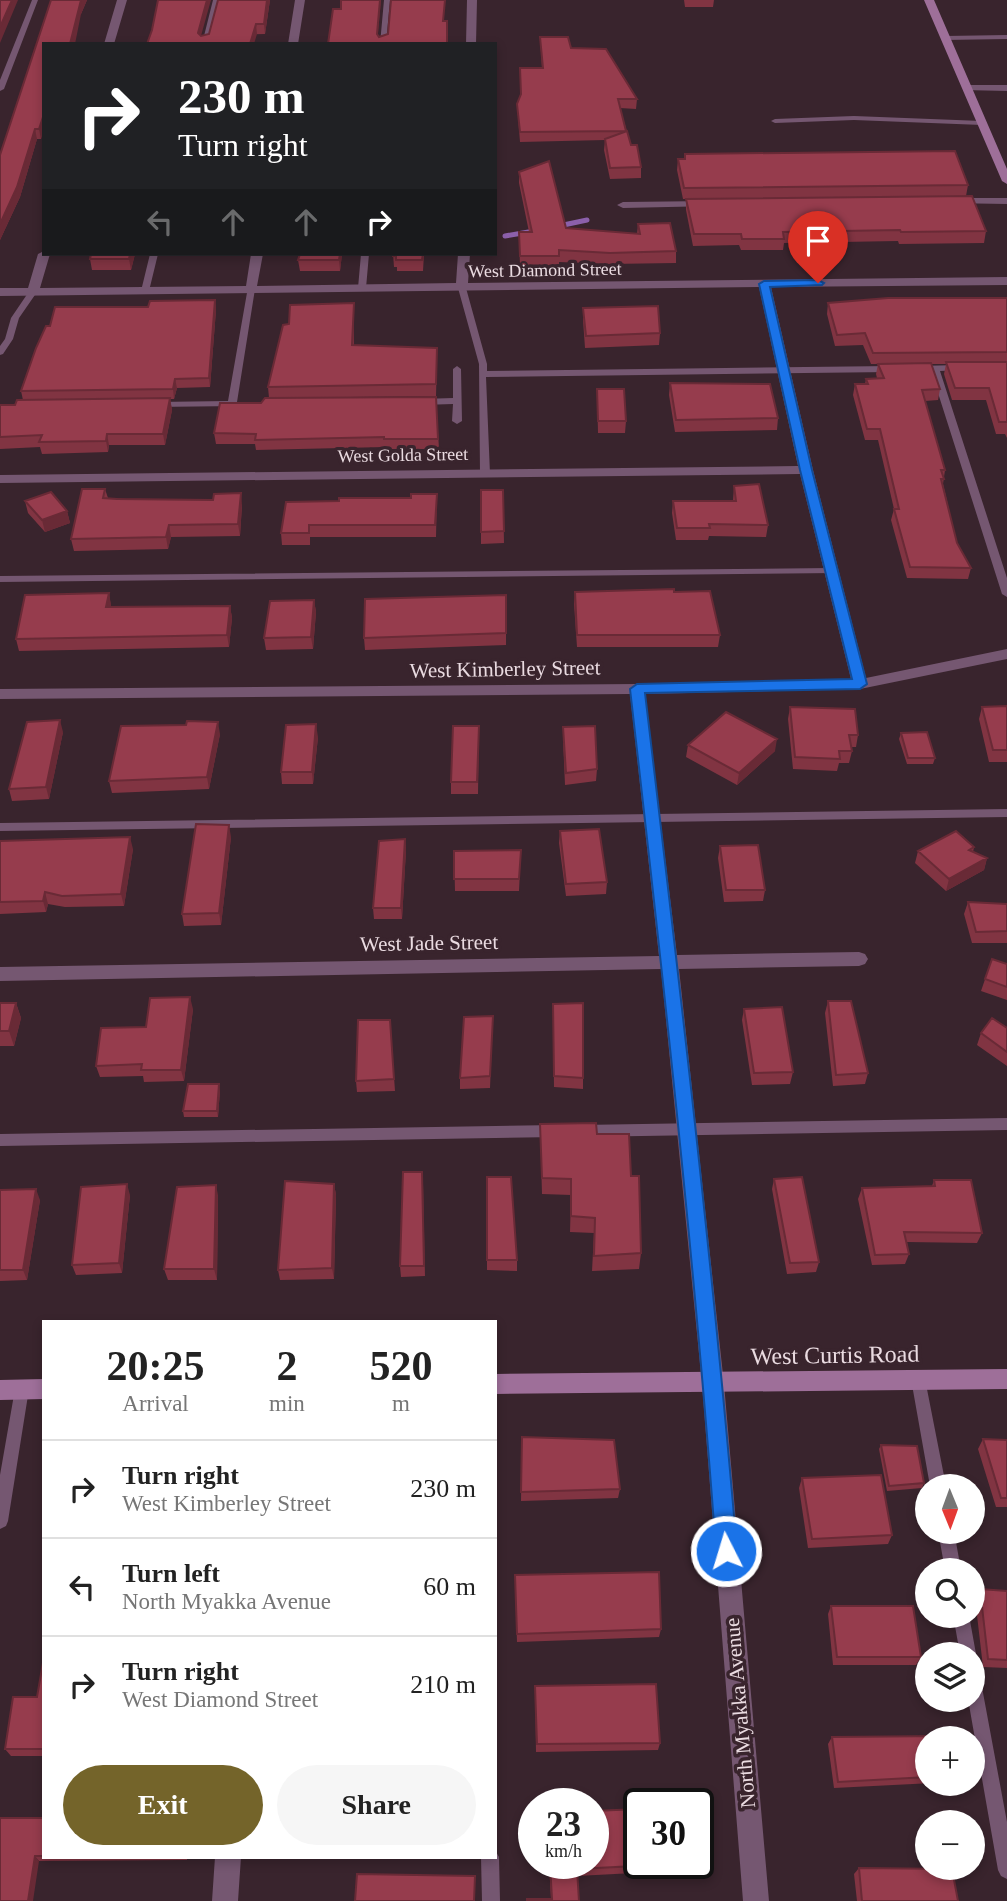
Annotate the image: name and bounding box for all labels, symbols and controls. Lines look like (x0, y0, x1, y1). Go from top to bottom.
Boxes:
text: 230 m (178, 69, 305, 124)
icon: right (63, 70, 154, 161)
text: Turn right (178, 127, 308, 163)
icon: left (141, 203, 179, 241)
icon: ahead (214, 203, 252, 241)
icon: ahead (287, 203, 325, 241)
icon: right (360, 203, 398, 241)
pin (788, 211, 848, 283)
icon: arrive (799, 222, 837, 260)
street label: West Diamond Street (468, 259, 622, 281)
street label: West Golda Street (338, 444, 468, 466)
street label: West Kimberley Street (409, 655, 601, 683)
street label: West Jade Street (360, 930, 498, 956)
street label: West Curtis Road (750, 1341, 920, 1369)
text: 20:25 (107, 1343, 205, 1389)
text: 2 (276, 1343, 297, 1389)
text: 520 (369, 1343, 432, 1389)
text: Arrival (122, 1391, 189, 1416)
text: min (269, 1391, 305, 1416)
text: m (392, 1391, 410, 1416)
text: Turn right (122, 1461, 239, 1490)
icon: right (63, 1470, 101, 1508)
text: 230 m (410, 1474, 476, 1503)
north arrow (915, 1474, 985, 1544)
map controls (915, 1474, 985, 1880)
text: West Kimberley Street (122, 1491, 331, 1516)
position arrow (689, 1514, 763, 1588)
button: search (915, 1558, 985, 1628)
text: Turn left (122, 1559, 220, 1588)
icon: left (63, 1568, 101, 1606)
text: 60 m (423, 1572, 476, 1601)
text: North Myakka Avenue (122, 1589, 331, 1614)
street label: North Myakka Avenue (720, 1617, 760, 1809)
button: layers (915, 1642, 985, 1712)
text: Turn right (122, 1657, 239, 1686)
icon: right (63, 1666, 101, 1704)
text: 210 m (410, 1670, 476, 1699)
text: West Diamond Street (122, 1687, 318, 1712)
button: + (915, 1726, 985, 1796)
button: Exit (63, 1765, 263, 1845)
button: Share (277, 1765, 476, 1845)
speed limit sign: 30 (623, 1788, 714, 1879)
text: 23 (546, 1805, 581, 1844)
button: − (915, 1810, 985, 1880)
text: km/h (545, 1841, 582, 1861)

